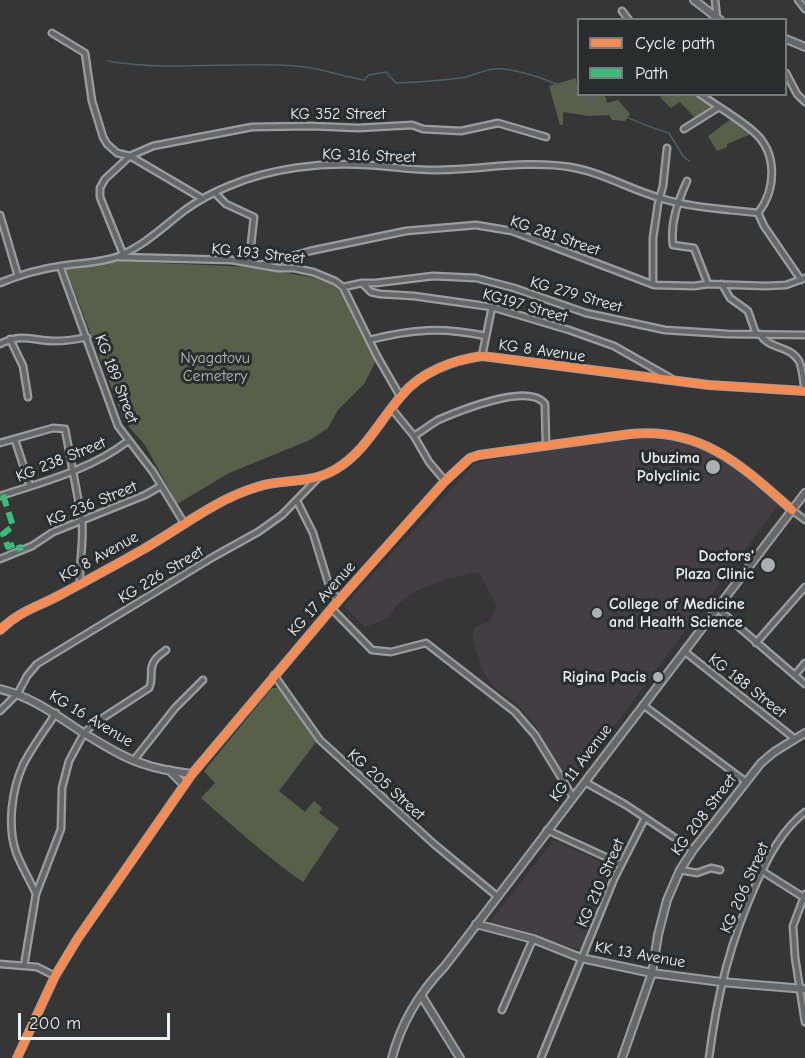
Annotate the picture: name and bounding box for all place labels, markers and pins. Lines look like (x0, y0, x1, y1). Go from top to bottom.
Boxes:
place label: Ubuzima Polyclinic (637, 448, 700, 486)
marker: Ubuzima Polyclinic (704, 458, 722, 476)
place label: Doctors' Plaza Clinic (675, 546, 754, 584)
marker: Doctors' Plaza Clinic (759, 556, 777, 574)
place label: College of Medicine and Health Science (609, 594, 745, 632)
marker: College of Medicine and Health Science (590, 606, 604, 620)
place label: Rigina Pacis (562, 667, 646, 687)
marker: Rigina Pacis (651, 670, 665, 684)

